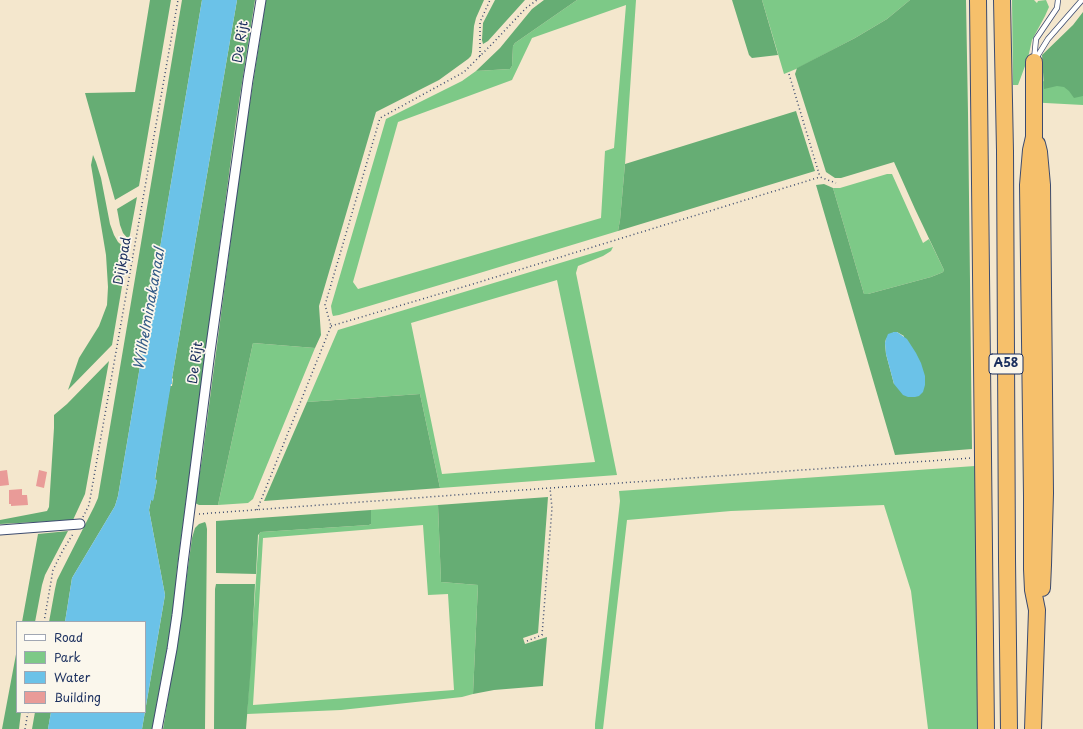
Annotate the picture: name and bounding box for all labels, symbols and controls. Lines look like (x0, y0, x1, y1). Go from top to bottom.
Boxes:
street label: De Rijt (230, 20, 252, 64)
street label: Dijkpad (111, 236, 135, 286)
water label: Wilhelminakanaal (131, 247, 169, 371)
street label: De Rijt (185, 341, 207, 385)
road number: A58 (989, 354, 1023, 374)
legend (16, 621, 146, 713)
text: Road (54, 628, 83, 646)
text: Park (54, 648, 81, 666)
text: Water (54, 668, 90, 686)
text: Building (54, 688, 101, 706)

